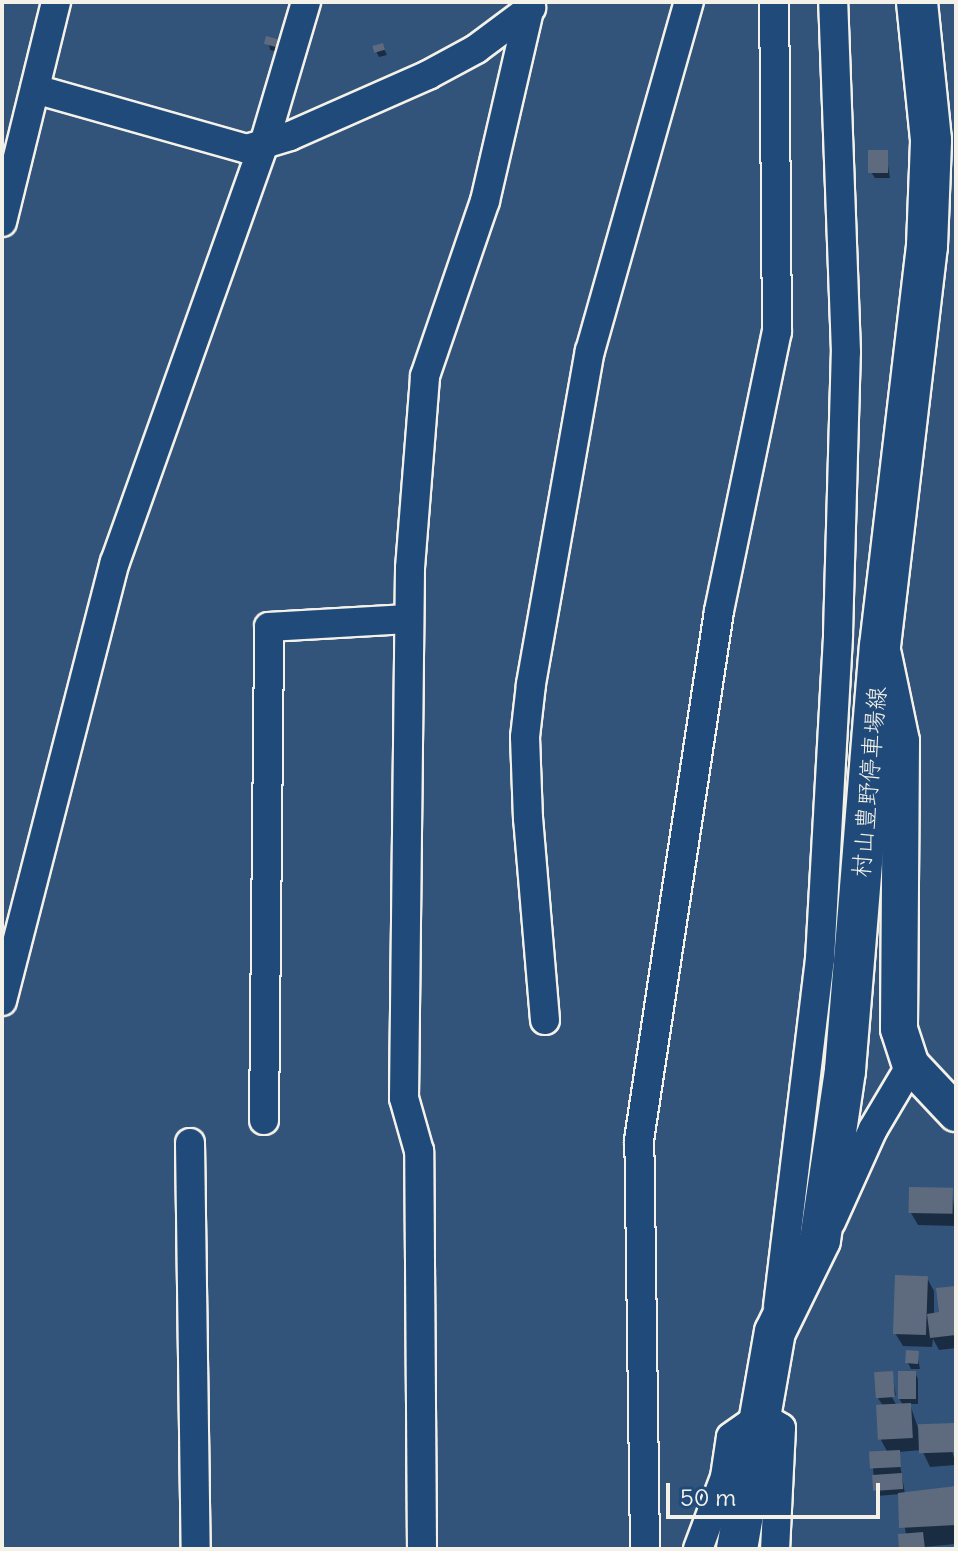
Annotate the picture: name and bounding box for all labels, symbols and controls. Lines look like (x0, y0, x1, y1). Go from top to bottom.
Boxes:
street label: 村山豊野停車場線 (846, 685, 892, 879)
scale bar (670, 1467, 884, 1517)
text: 50 m (680, 1482, 736, 1512)

